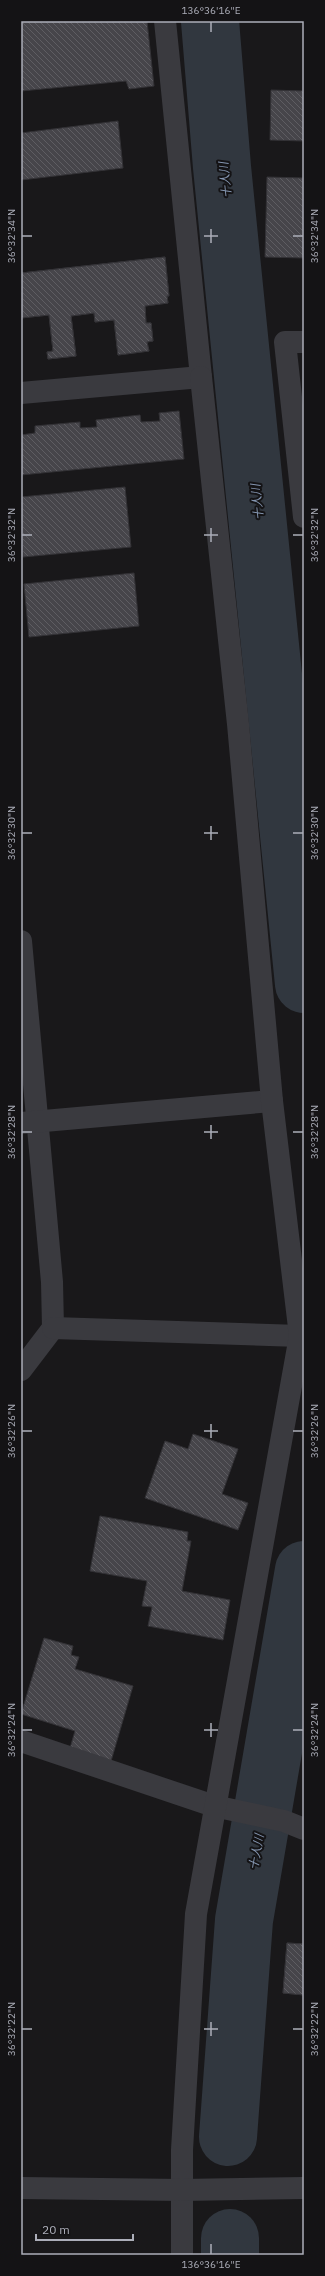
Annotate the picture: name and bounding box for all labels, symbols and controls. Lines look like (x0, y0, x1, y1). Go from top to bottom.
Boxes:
text: 136°36'16"E (181, 4, 241, 17)
water label: 十人川 (215, 159, 234, 199)
text: 36°32'34"N (5, 209, 18, 263)
text: 36°32'34"N (308, 209, 321, 263)
water label: 十人川 (247, 481, 266, 521)
text: 36°32'32"N (5, 508, 18, 562)
text: 36°32'32"N (308, 508, 321, 562)
text: 36°32'30"N (5, 806, 18, 860)
text: 36°32'30"N (308, 806, 321, 860)
text: 36°32'28"N (5, 1105, 18, 1159)
text: 36°32'28"N (308, 1105, 321, 1159)
text: 36°32'26"N (5, 1404, 18, 1458)
text: 36°32'26"N (308, 1404, 321, 1458)
text: 36°32'24"N (5, 1703, 18, 1757)
text: 36°32'24"N (308, 1703, 321, 1757)
water label: 十人川 (245, 1831, 267, 1871)
text: 36°32'22"N (5, 2002, 18, 2056)
text: 36°32'22"N (308, 2002, 321, 2056)
scale bar (36, 2216, 133, 2242)
text: 20 m (42, 2222, 70, 2237)
text: 136°36'16"E (181, 2258, 241, 2271)

